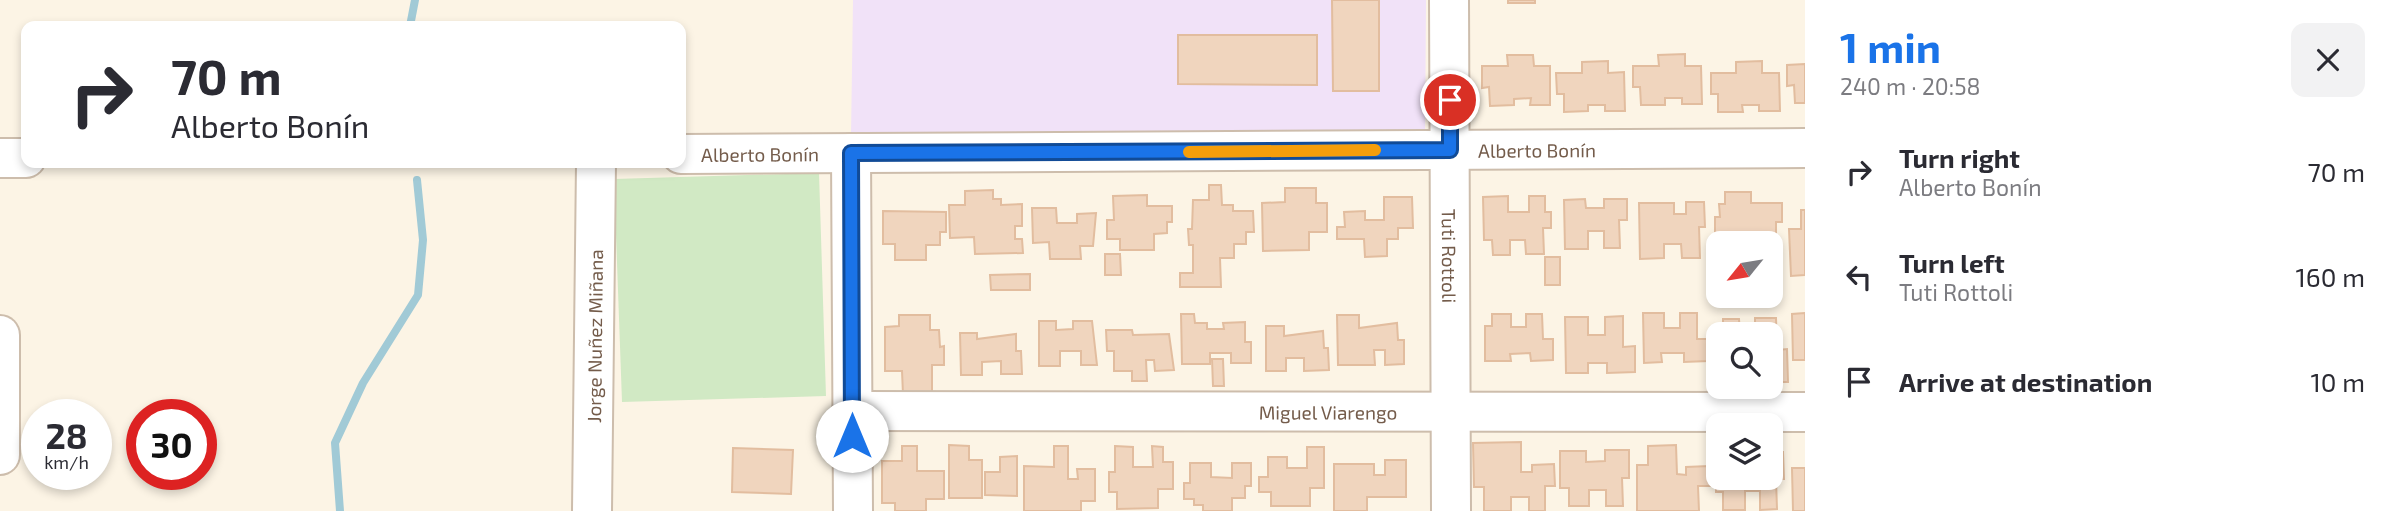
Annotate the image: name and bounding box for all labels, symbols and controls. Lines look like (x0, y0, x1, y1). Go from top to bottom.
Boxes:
text: 1 min (1840, 21, 1941, 71)
button: close (2291, 23, 2365, 97)
text: 70 m (171, 46, 282, 105)
icon: right (56, 49, 147, 140)
pin (1420, 70, 1480, 130)
text: 240 m · 20:58 (1840, 72, 1980, 100)
icon: arrive (1431, 81, 1469, 119)
text: Alberto Bonín (171, 106, 369, 144)
street label: Alberto Bonín (1478, 138, 1596, 161)
street label: Alberto Bonín (701, 142, 819, 165)
text: Turn right (1899, 142, 2020, 173)
icon: right (1840, 153, 1878, 191)
text: 70 m (2307, 156, 2365, 187)
text: Alberto Bonín (1899, 173, 2042, 201)
street label: Tuti Rottoli (1438, 209, 1462, 303)
north arrow (1706, 231, 1783, 308)
map controls (1706, 231, 1783, 490)
text: Turn left (1899, 247, 2005, 278)
street label: Jorge Nuñez Miñana (582, 249, 607, 423)
icon: left (1840, 258, 1878, 296)
text: 160 m (2296, 261, 2365, 292)
text: Tuti Rottoli (1899, 278, 2013, 306)
button: search (1706, 322, 1783, 399)
icon: arrive (1840, 363, 1878, 401)
text: Arrive at destination (1899, 366, 2152, 397)
text: 10 m (2310, 366, 2365, 397)
speed limit sign: 30 (126, 399, 217, 490)
position arrow (815, 399, 889, 473)
street label: Miguel Viarengo (1259, 400, 1397, 423)
button: layers (1706, 413, 1783, 490)
text: 28 (45, 414, 88, 456)
text: km/h (44, 451, 89, 473)

